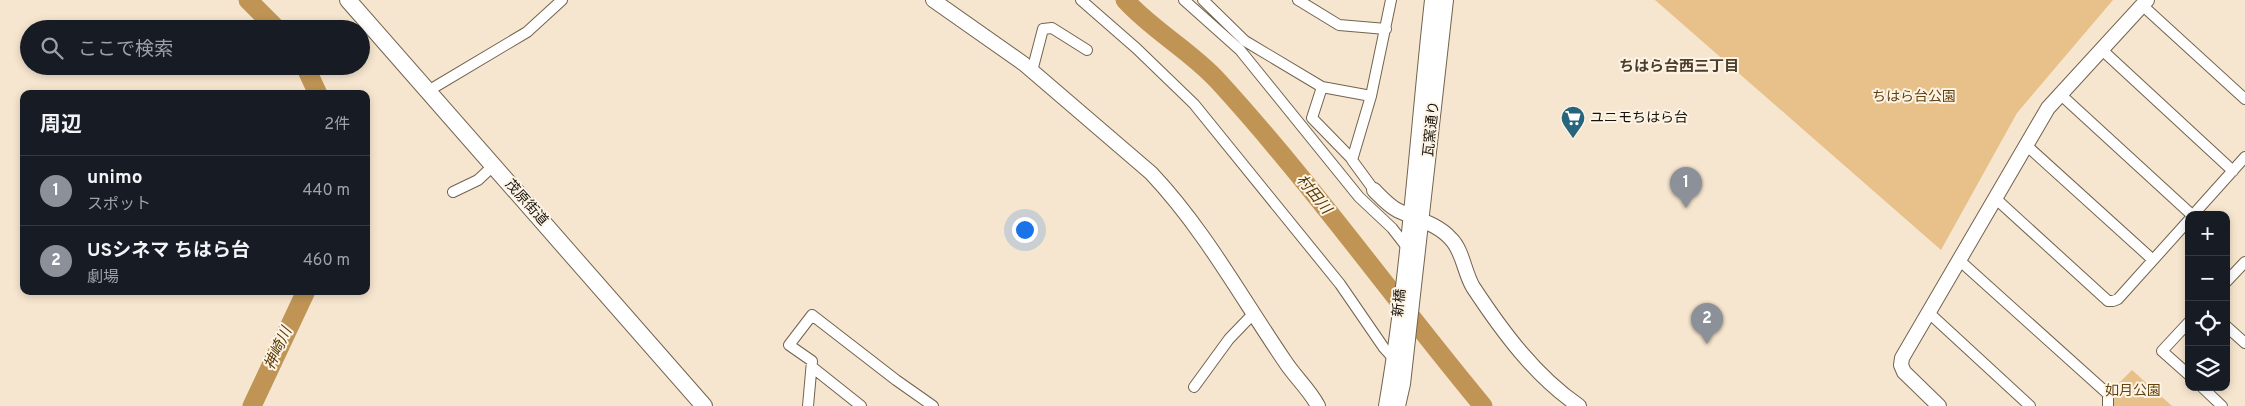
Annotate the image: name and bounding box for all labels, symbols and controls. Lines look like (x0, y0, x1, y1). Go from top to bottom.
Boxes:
search box (20, 20, 370, 75)
icon: search (38, 34, 66, 62)
text: ここで検索 (78, 38, 173, 62)
district label: ちはら台西三丁目 (1619, 58, 1739, 77)
park label: ちはら台公園 (1872, 88, 1956, 106)
street label: 瓦窯通り (1421, 100, 1443, 158)
supermarket icon: ユニモちはら台 (1560, 105, 1586, 139)
place label: ユニモちはら台 (1590, 109, 1688, 127)
text: 周辺 (40, 112, 82, 139)
text: 2件 (324, 115, 350, 135)
text: unimo (87, 166, 142, 190)
pin: 1 (1670, 167, 1702, 208)
water label: 村田川 (1291, 172, 1336, 220)
street label: 茂原街道 (501, 177, 551, 229)
text: 1 (53, 181, 59, 201)
text: 440 m (303, 181, 350, 201)
text: スポット (87, 195, 151, 215)
map controls (2185, 211, 2230, 391)
button: + (2185, 211, 2230, 256)
your location (1012, 217, 1038, 243)
text: USシネマ ちはら台 (87, 239, 250, 263)
text: 2 (51, 251, 61, 271)
text: 460 m (303, 251, 350, 271)
button: − (2185, 256, 2230, 301)
text: 劇場 (87, 268, 119, 288)
street label: 新橋 (1390, 288, 1410, 318)
button: locate (2185, 301, 2230, 346)
pin: 2 (1691, 303, 1723, 344)
water label: 神崎川 (261, 323, 298, 373)
button: layers (2185, 346, 2230, 391)
park label: 如月公園 (2105, 383, 2161, 400)

